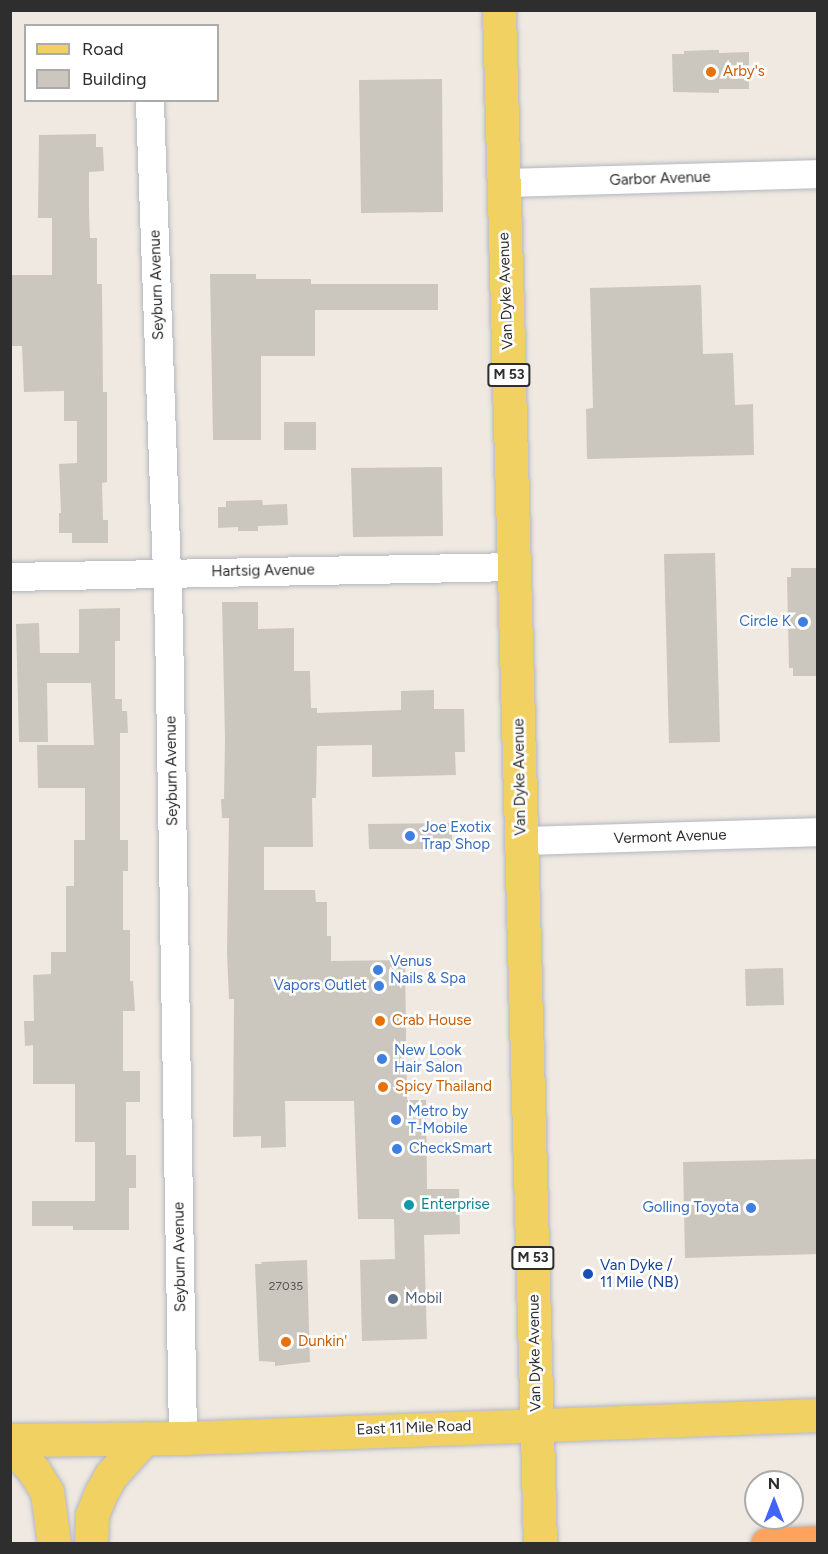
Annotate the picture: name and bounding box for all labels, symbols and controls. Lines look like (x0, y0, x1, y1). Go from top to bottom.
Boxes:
legend (24, 24, 219, 102)
text: Road (82, 38, 123, 60)
place label: Arby's (723, 63, 765, 81)
marker: Arby's (704, 65, 718, 79)
text: Building (82, 68, 147, 90)
street label: Garbor Avenue (609, 168, 711, 190)
street label: Seyburn Avenue (146, 230, 168, 340)
street label: Van Dyke Avenue (495, 232, 517, 350)
road number: M 53 (486, 364, 532, 386)
street label: Hartsig Avenue (211, 561, 315, 581)
place label: Circle K (739, 613, 791, 631)
marker: Circle K (796, 615, 810, 629)
street label: Seyburn Avenue (162, 716, 182, 826)
street label: Van Dyke Avenue (510, 718, 530, 836)
place label: Joe Exotix Trap Shop (422, 818, 491, 853)
street label: Vermont Avenue (613, 826, 727, 848)
marker: Joe Exotix Trap Shop (403, 829, 417, 843)
place label: Venus Nails & Spa (390, 952, 466, 987)
marker: Venus Nails & Spa (371, 963, 385, 977)
place label: Vapors Outlet (273, 977, 367, 995)
marker: Vapors Outlet (372, 979, 386, 993)
place label: Crab House (392, 1012, 472, 1030)
marker: Crab House (373, 1014, 387, 1028)
place label: New Look Hair Salon (394, 1041, 462, 1076)
marker: New Look Hair Salon (375, 1052, 389, 1066)
place label: Spicy Thailand (395, 1078, 492, 1096)
marker: Spicy Thailand (376, 1080, 390, 1094)
place label: Metro by T-Mobile (408, 1102, 469, 1137)
marker: Metro by T-Mobile (389, 1113, 403, 1127)
place label: CheckSmart (409, 1140, 492, 1158)
marker: CheckSmart (390, 1142, 404, 1156)
place label: Enterprise (421, 1196, 490, 1214)
marker: Enterprise (402, 1198, 416, 1212)
place label: Golling Toyota (642, 1199, 739, 1217)
marker: Golling Toyota (744, 1201, 758, 1215)
street label: Seyburn Avenue (170, 1202, 190, 1312)
road number: M 53 (510, 1247, 556, 1269)
place label: Van Dyke / 11 Mile (NB) (600, 1256, 679, 1291)
marker: Van Dyke / 11 Mile (NB) (581, 1267, 595, 1281)
house number: 27035 (269, 1280, 303, 1294)
place label: Mobil (405, 1290, 442, 1308)
marker: Mobil (386, 1292, 400, 1306)
street label: Van Dyke Avenue (525, 1294, 545, 1412)
place label: Dunkin' (298, 1333, 347, 1351)
marker: Dunkin' (279, 1335, 293, 1349)
street label: East 11 Mile Road (356, 1417, 472, 1439)
north arrow (744, 1470, 804, 1530)
text: N (768, 1474, 780, 1493)

